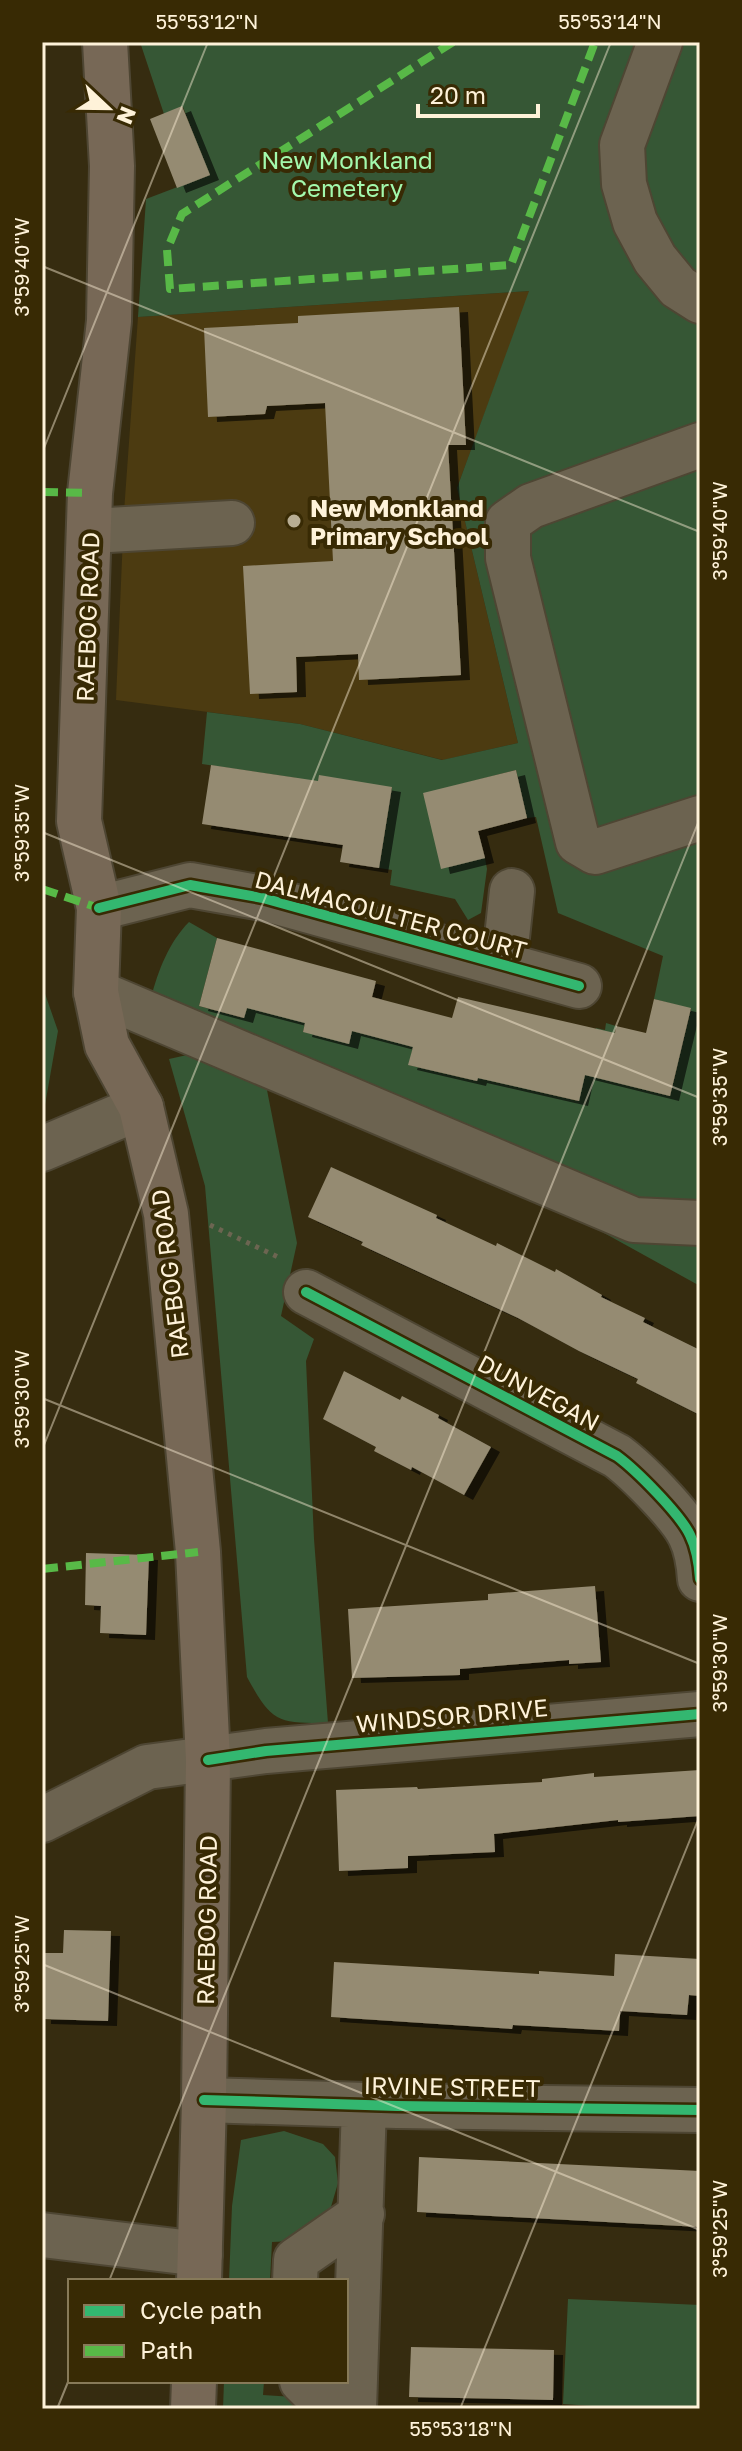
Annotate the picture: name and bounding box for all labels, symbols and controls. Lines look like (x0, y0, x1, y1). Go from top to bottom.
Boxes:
text: 55°53'12"N (156, 9, 259, 33)
text: 55°53'14"N (558, 9, 662, 33)
north arrow (68, 68, 148, 148)
scale bar (418, 68, 538, 118)
text: 20 m (430, 80, 486, 109)
text: N (111, 103, 143, 128)
park label: New Monkland Cemetery (261, 145, 433, 202)
text: 3°59'40"W (9, 217, 33, 317)
text: 3°59'40"W (707, 481, 731, 581)
place label: New Monkland Primary School (310, 493, 489, 550)
marker: New Monkland Primary School (285, 512, 303, 530)
street label: RAEBOG ROAD (70, 531, 104, 703)
text: 3°59'35"W (9, 784, 33, 882)
street label: DALMACOULTER COURT (252, 864, 530, 964)
text: 3°59'35"W (707, 1048, 731, 1146)
street label: RAEBOG ROAD (144, 1188, 194, 1360)
street label: DUNVEGAN (473, 1348, 605, 1436)
text: 3°59'30"W (9, 1349, 33, 1449)
text: 3°59'30"W (707, 1613, 731, 1713)
street label: WINDSOR DRIVE (355, 1692, 549, 1738)
street label: RAEBOG ROAD (190, 1835, 222, 2005)
text: 3°59'25"W (9, 1915, 33, 2013)
street label: IRVINE STREET (363, 2070, 541, 2102)
text: 3°59'25"W (707, 2180, 731, 2278)
legend (68, 2279, 348, 2383)
text: Cycle path (140, 2295, 262, 2324)
text: Path (140, 2335, 193, 2364)
text: 55°53'18"N (409, 2416, 513, 2440)

